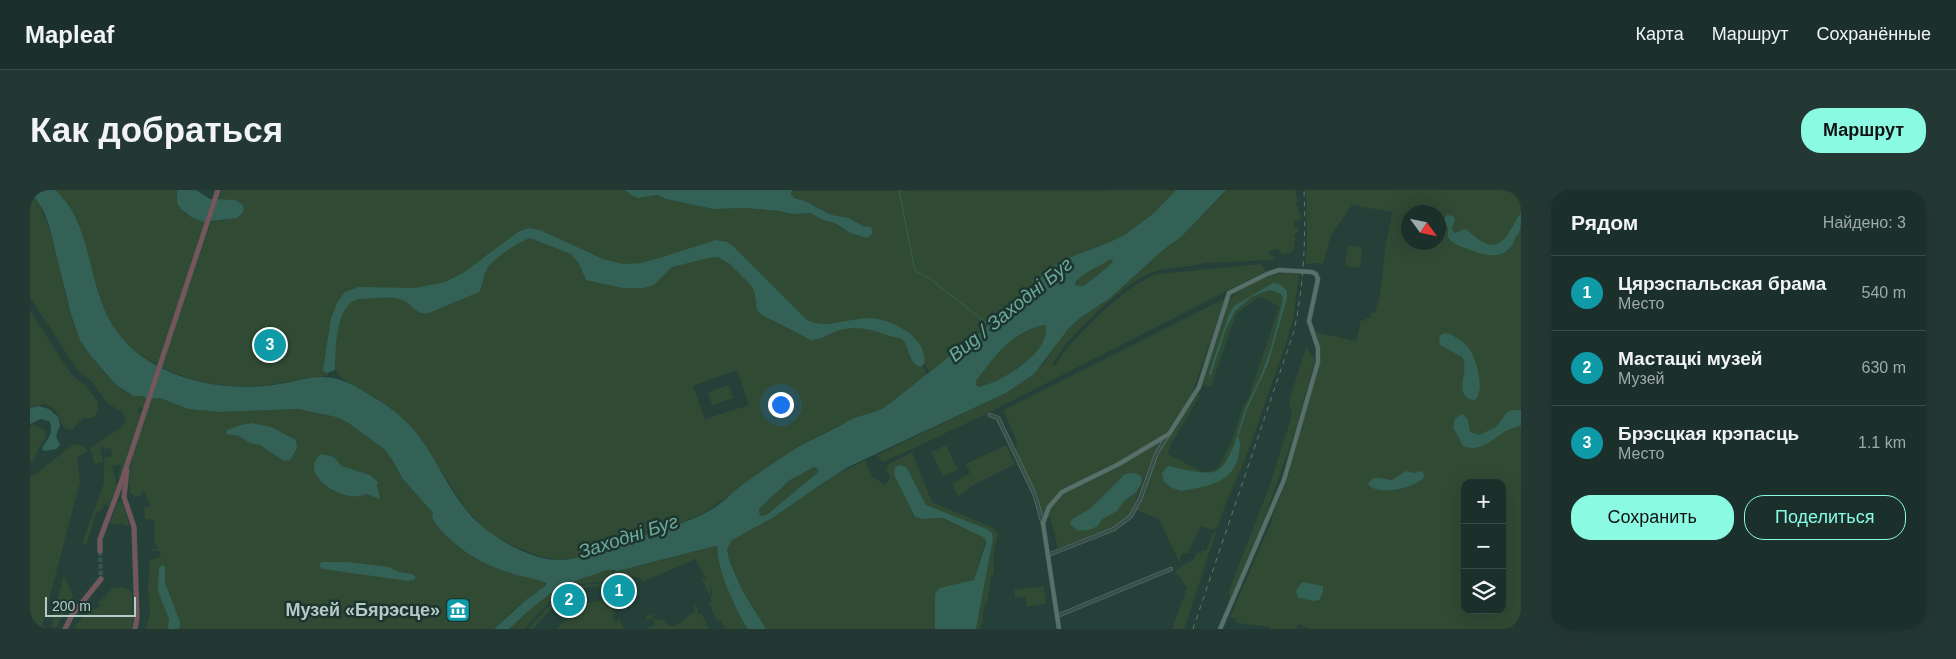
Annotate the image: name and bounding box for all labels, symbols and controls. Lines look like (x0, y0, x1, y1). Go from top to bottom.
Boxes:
text: Mapleaf (25, 21, 114, 48)
text: Карта (1636, 24, 1684, 44)
text: Маршрут (1712, 24, 1788, 44)
text: Сохранённые (1816, 24, 1931, 44)
button: Маршрут (1801, 108, 1926, 153)
text: Как добраться (30, 110, 283, 149)
north arrow (1401, 205, 1446, 250)
text: Рядом (1571, 211, 1638, 234)
text: Найдено: 3 (1823, 214, 1906, 231)
water label: Bug / Заходні Буг (944, 253, 1076, 366)
text: Цярэспальская брама (1618, 273, 1826, 294)
text: 1 (1583, 284, 1591, 301)
text: 540 m (1862, 284, 1906, 301)
text: Место (1618, 295, 1664, 312)
pin: 3 (254, 326, 286, 364)
text: Мастацкі музей (1618, 348, 1762, 369)
text: 2 (1583, 359, 1591, 376)
text: 630 m (1862, 359, 1906, 376)
text: Музей (1618, 370, 1665, 387)
your location (768, 392, 794, 418)
text: Брэсцкая крэпасць (1618, 423, 1799, 444)
text: 3 (1583, 434, 1591, 451)
text: 1.1 km (1858, 434, 1906, 451)
text: Место (1618, 445, 1664, 462)
map controls (1461, 479, 1506, 614)
button: + (1461, 479, 1506, 524)
button: Сохранить (1571, 495, 1734, 540)
button: Поделиться (1744, 495, 1906, 540)
water label: Заходні Буг (576, 511, 681, 562)
button: − (1461, 524, 1506, 569)
button: layers (1461, 569, 1506, 614)
pin: 1 (603, 572, 635, 610)
pin: 2 (553, 581, 585, 619)
scale bar (45, 594, 136, 617)
museum icon: Музей «Бярэсце» (445, 597, 471, 623)
text: 200 m (52, 598, 91, 614)
place label: Музей «Бярэсце» (285, 600, 440, 620)

